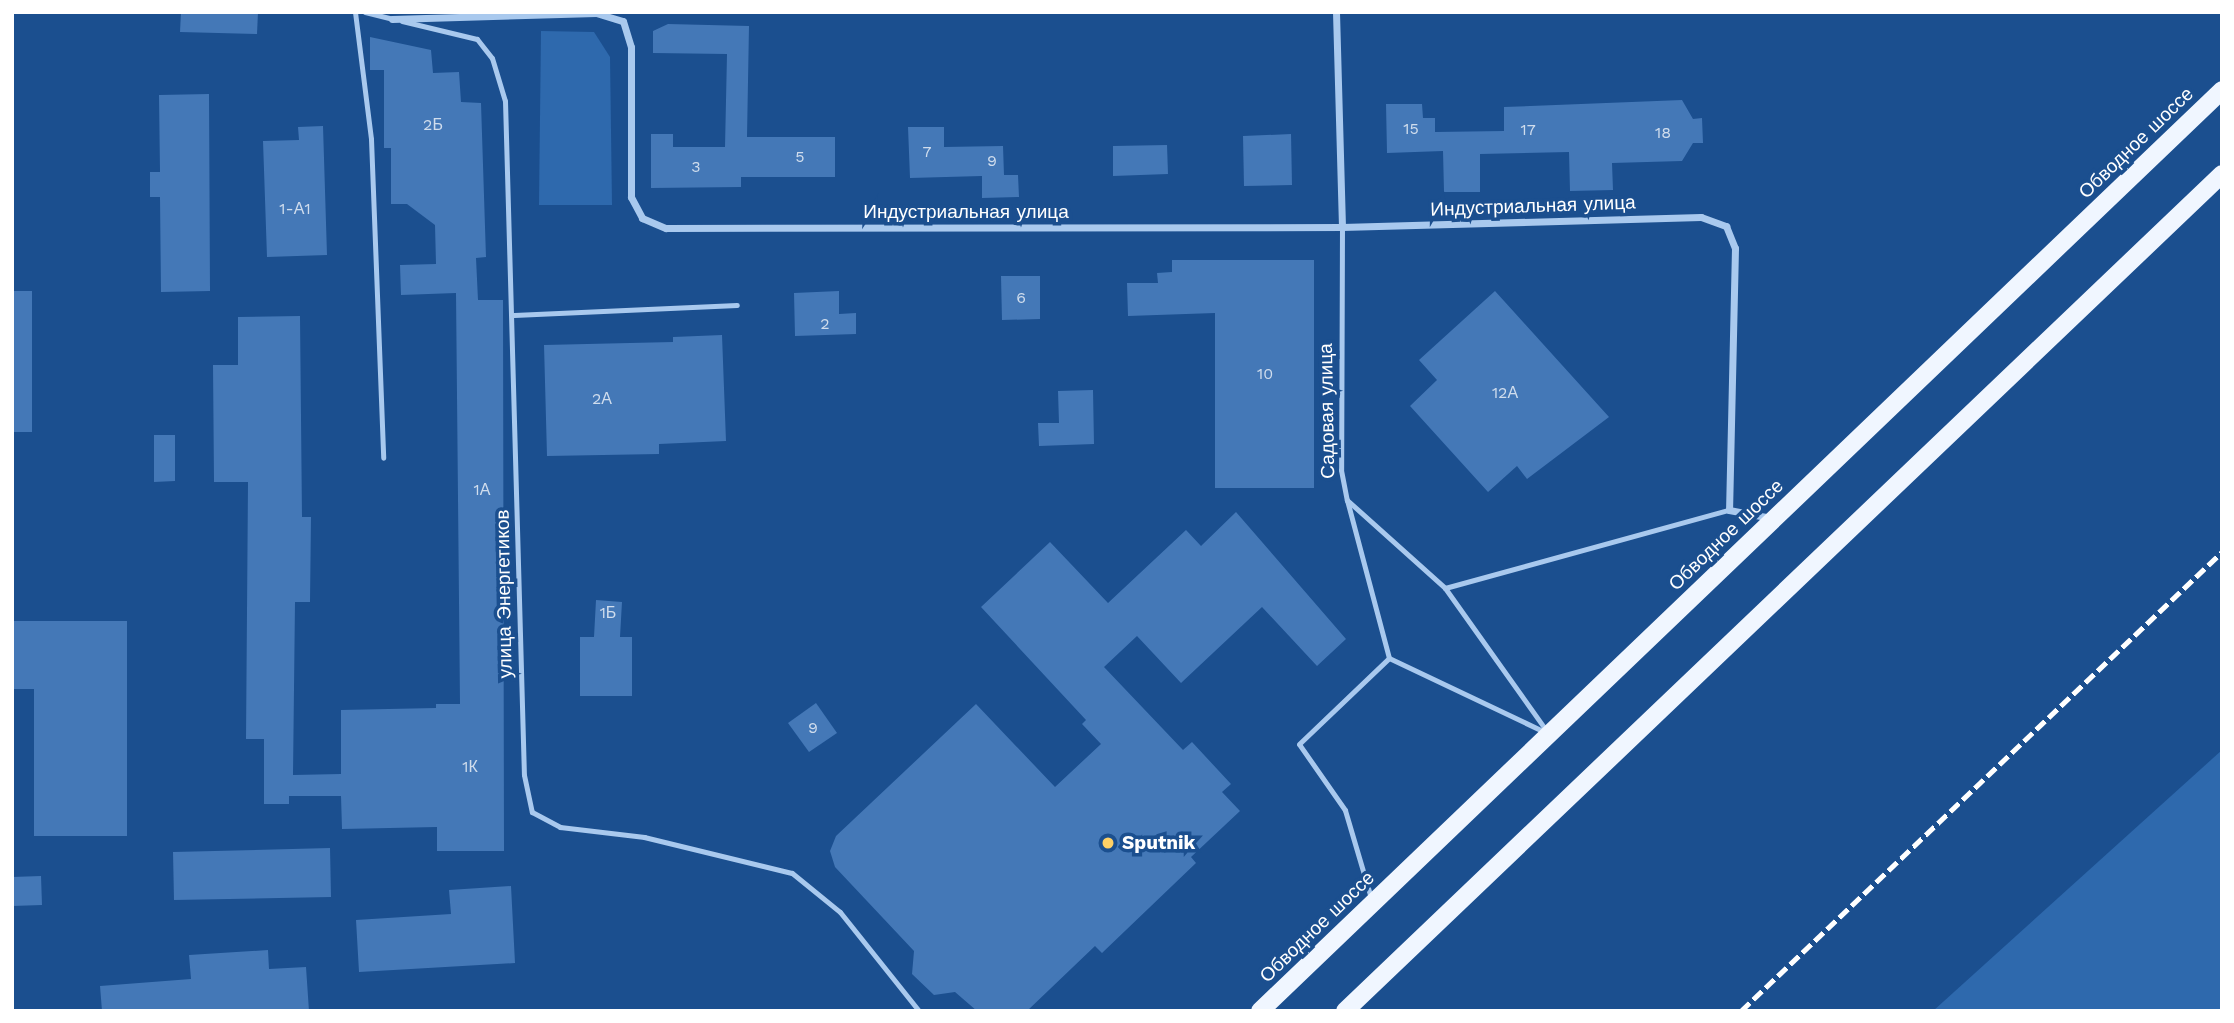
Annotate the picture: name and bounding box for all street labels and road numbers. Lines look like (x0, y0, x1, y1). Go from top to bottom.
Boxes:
street label: Обводное шоссе (2074, 83, 2198, 203)
street label: Индустриальная улица (1430, 191, 1636, 221)
street label: Индустриальная улица (863, 201, 1069, 223)
street label: Садовая улица (1314, 343, 1340, 479)
street label: Обводное шоссе (1664, 475, 1788, 595)
street label: улица Энергетиков (491, 509, 517, 679)
street label: Обводное шоссе (1255, 867, 1379, 987)

